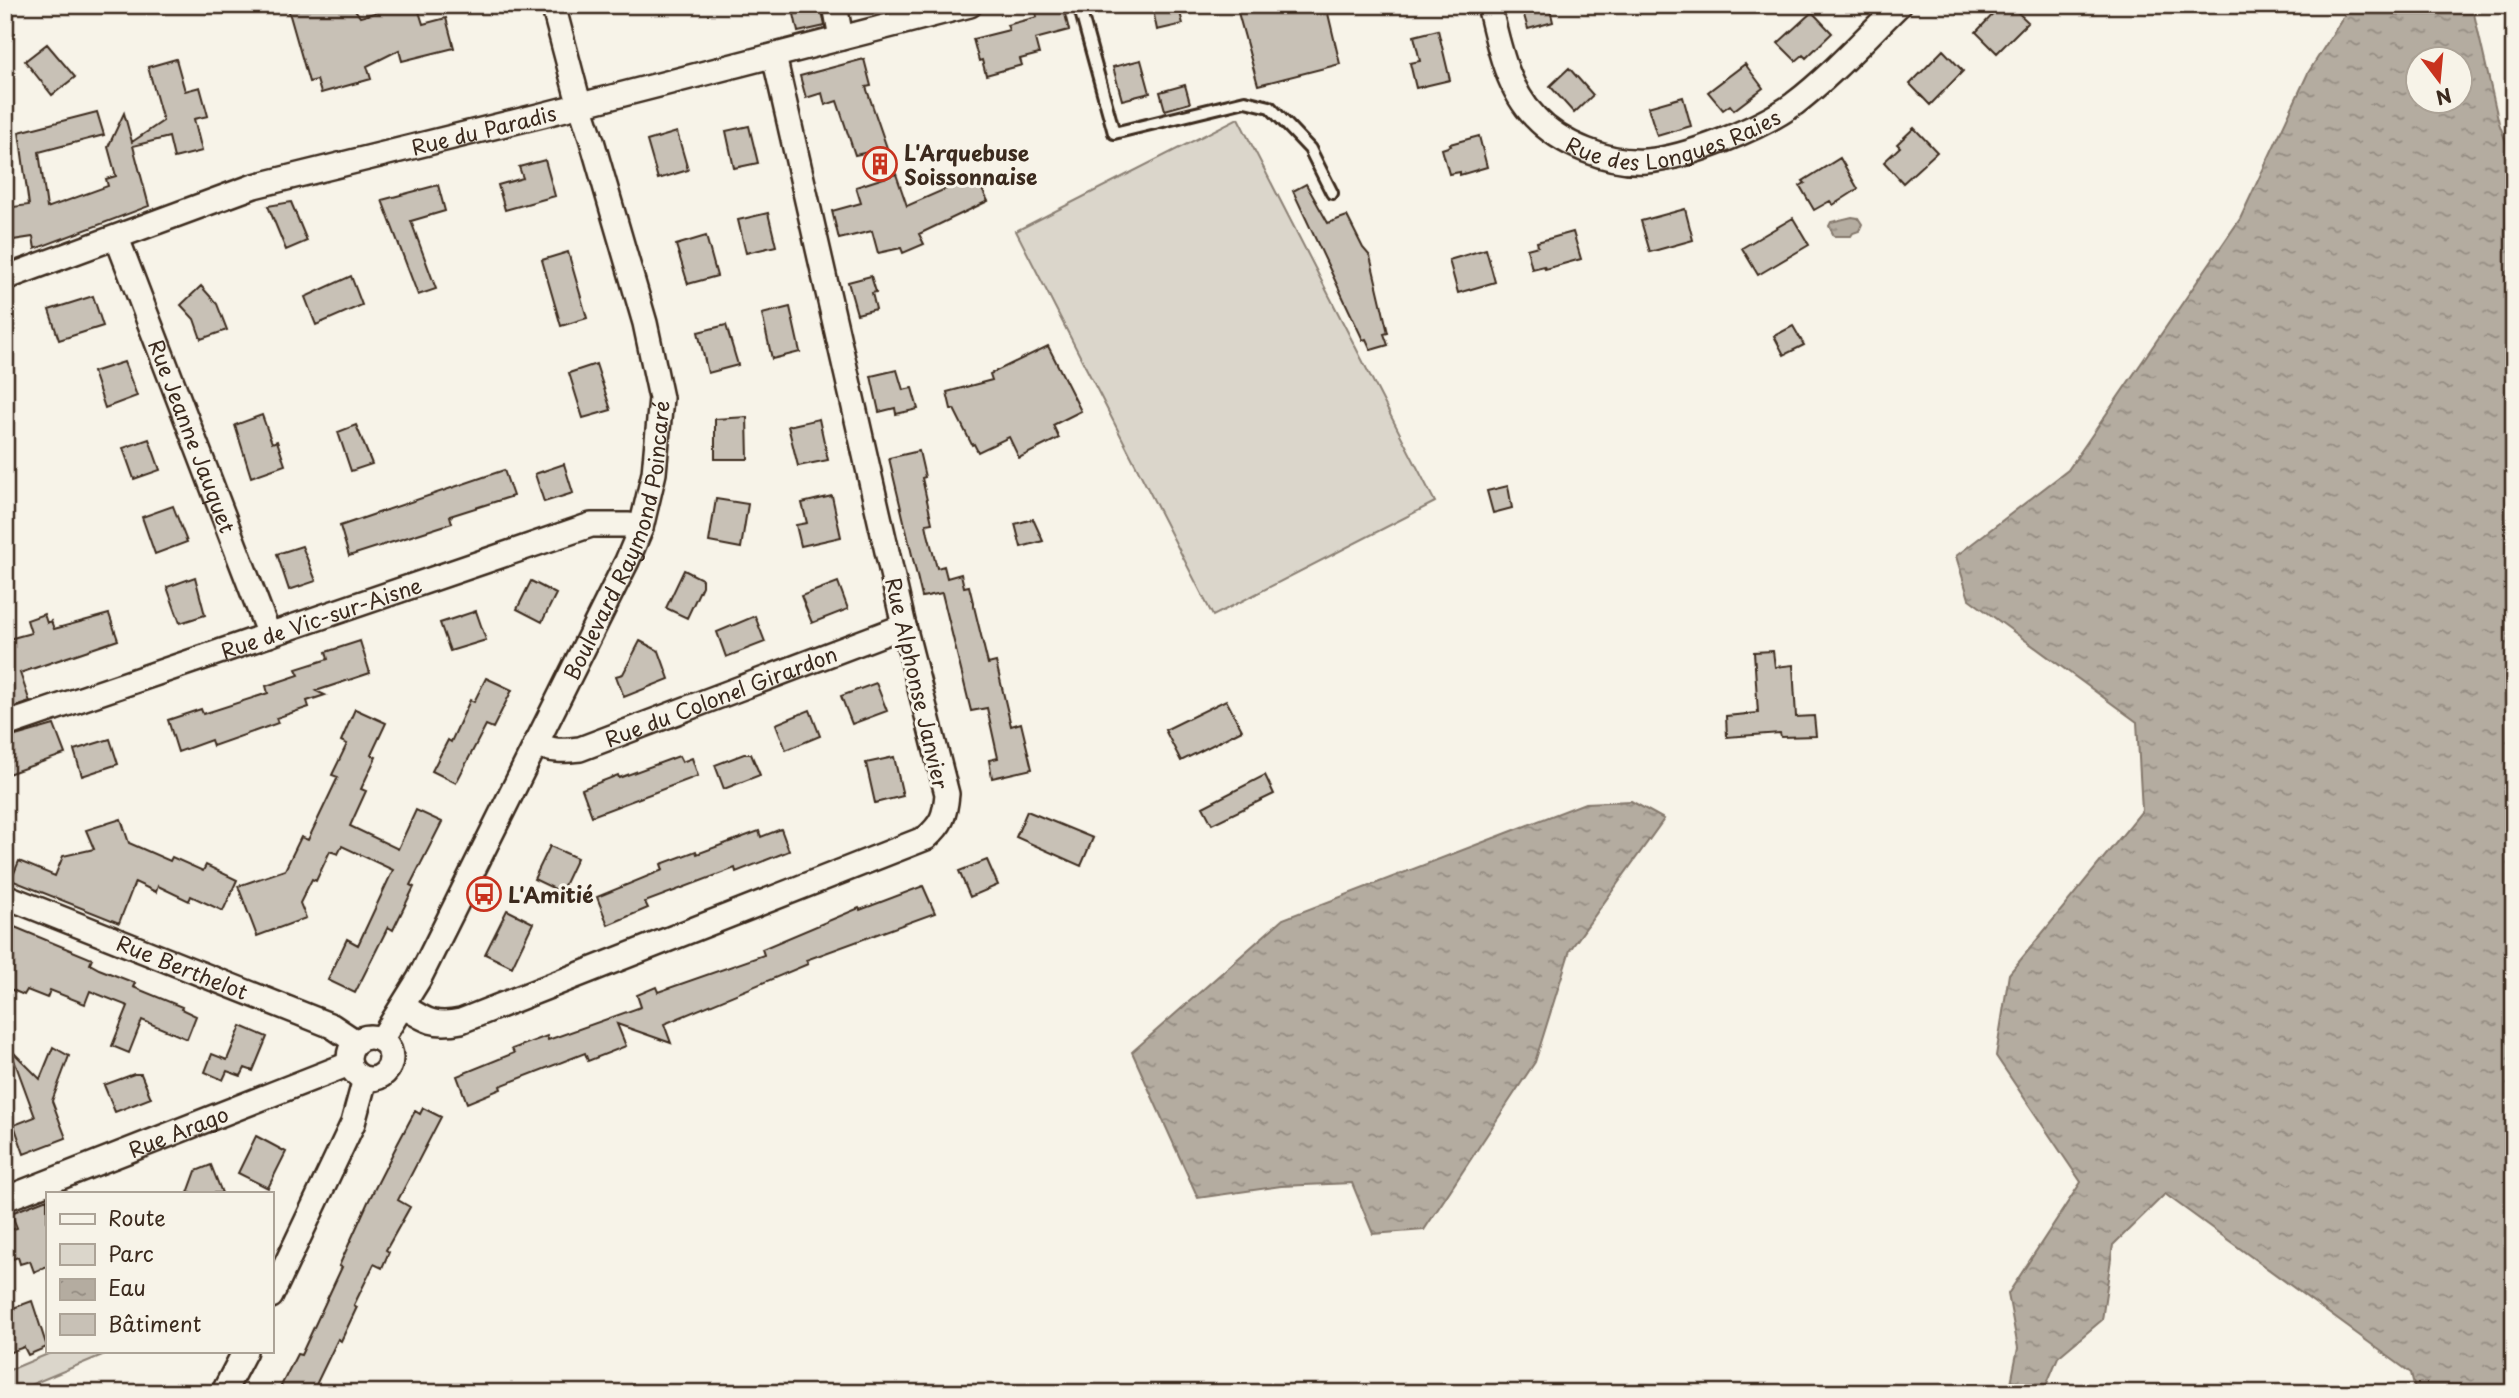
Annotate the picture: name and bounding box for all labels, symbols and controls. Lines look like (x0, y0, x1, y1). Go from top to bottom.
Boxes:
north arrow (2404, 46, 2474, 116)
text: N (2433, 82, 2455, 113)
street label: Rue du Paradis (408, 96, 560, 163)
street label: Rue des Longues Raies (1561, 100, 1786, 177)
place label: L'Arquebuse Soissonnaise (904, 136, 1037, 192)
building icon: L'Arquebuse Soissonnaise (861, 145, 899, 183)
street label: Rue Jeanne Jauquet (141, 335, 244, 537)
street label: Boulevard Raymond Poincaré (554, 399, 677, 685)
street label: Rue de Vic-sur-Aisne (216, 568, 426, 666)
street label: Rue Alphonse Janvier (878, 574, 958, 792)
street label: Rue du Colonel Girardon (600, 637, 842, 754)
bus stop icon: L'Amitié (465, 875, 503, 913)
place label: L'Amitié (508, 878, 594, 910)
street label: Rue Berthelot (112, 926, 253, 1007)
street label: Rue Arago (123, 1097, 233, 1165)
legend (46, 1192, 273, 1352)
text: Route (108, 1201, 166, 1233)
text: Parc (108, 1237, 154, 1269)
text: Eau (108, 1271, 146, 1303)
text: Bâtiment (108, 1307, 201, 1339)

